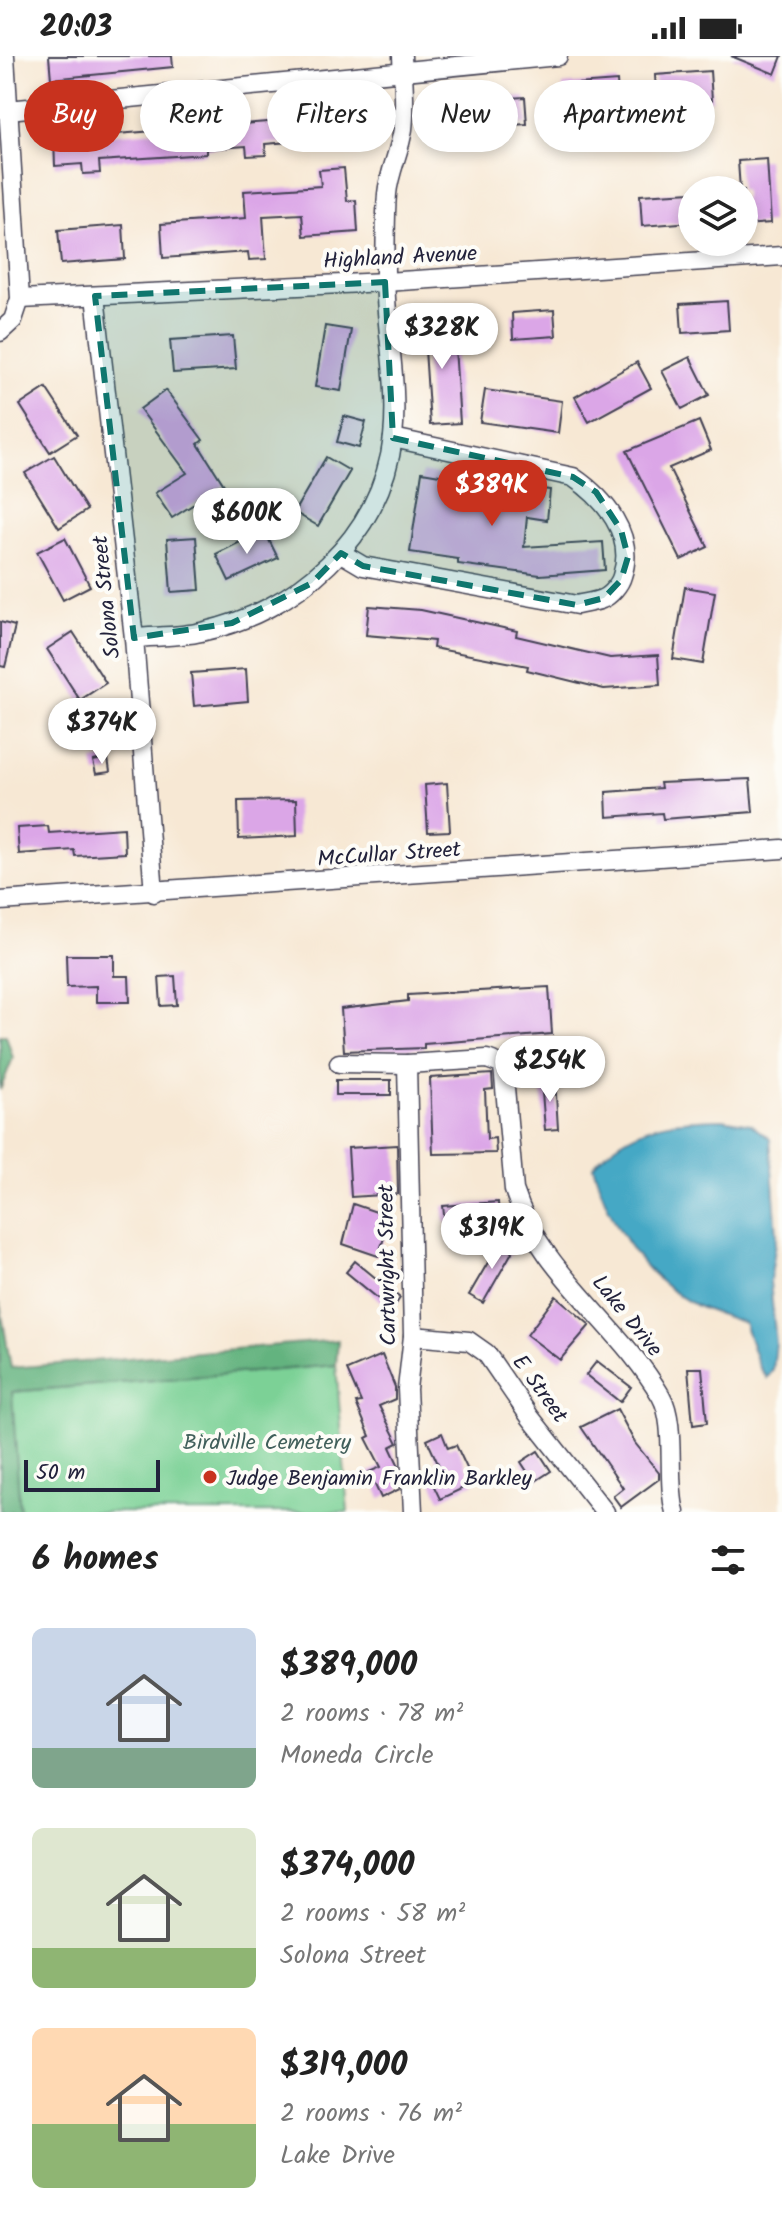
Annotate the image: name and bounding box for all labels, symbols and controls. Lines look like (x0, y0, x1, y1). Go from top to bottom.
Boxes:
text: 20:03 (40, 4, 112, 52)
chip: Buy (24, 80, 124, 152)
chip: Rent (140, 80, 251, 152)
chip: Filters (267, 80, 396, 152)
chip: New (412, 80, 518, 152)
chip: Apartment (534, 80, 715, 152)
map controls (678, 176, 758, 256)
button: layers (678, 176, 758, 256)
street label: Highland Avenue (322, 237, 478, 280)
pin: $328K (386, 303, 498, 371)
text: $328K (404, 308, 480, 350)
pin: $389K (436, 460, 548, 528)
text: $389K (455, 465, 529, 507)
pin: $600K (191, 488, 303, 556)
text: $600K (211, 493, 283, 535)
street label: Solona Street (84, 533, 131, 660)
pin: $374K (46, 698, 158, 766)
text: $374K (66, 703, 138, 745)
street label: McCullar Street (316, 833, 463, 878)
pin: $254K (494, 1036, 606, 1104)
text: $254K (513, 1041, 587, 1083)
street label: Cartwright Street (370, 1183, 407, 1346)
pin: $319K (436, 1203, 548, 1271)
text: $319K (459, 1208, 525, 1250)
street label: Lake Drive (582, 1268, 670, 1365)
street label: E Street (502, 1348, 576, 1431)
park label: Birdville Cemetery (183, 1426, 352, 1461)
scale bar (24, 1456, 160, 1492)
text: 50 m (36, 1456, 85, 1491)
place label: Judge Benjamin Franklin Barkley (226, 1462, 532, 1497)
marker: Judge Benjamin Franklin Barkley (201, 1468, 219, 1486)
text: 6 homes (32, 1533, 158, 1587)
icon: filters (706, 1538, 750, 1582)
text: $389,000 (280, 1639, 417, 1693)
icon: home (96, 1660, 192, 1756)
text: 2 rooms · 78 m² (280, 1693, 463, 1735)
text: Moneda Circle (280, 1735, 433, 1777)
text: $374,000 (280, 1839, 415, 1893)
icon: home (96, 1860, 192, 1956)
text: 2 rooms · 58 m² (280, 1893, 465, 1935)
text: Solona Street (280, 1935, 426, 1977)
text: $319,000 (280, 2039, 407, 2093)
icon: home (96, 2060, 192, 2156)
text: 2 rooms · 76 m² (280, 2093, 462, 2135)
text: Lake Drive (280, 2135, 395, 2177)

